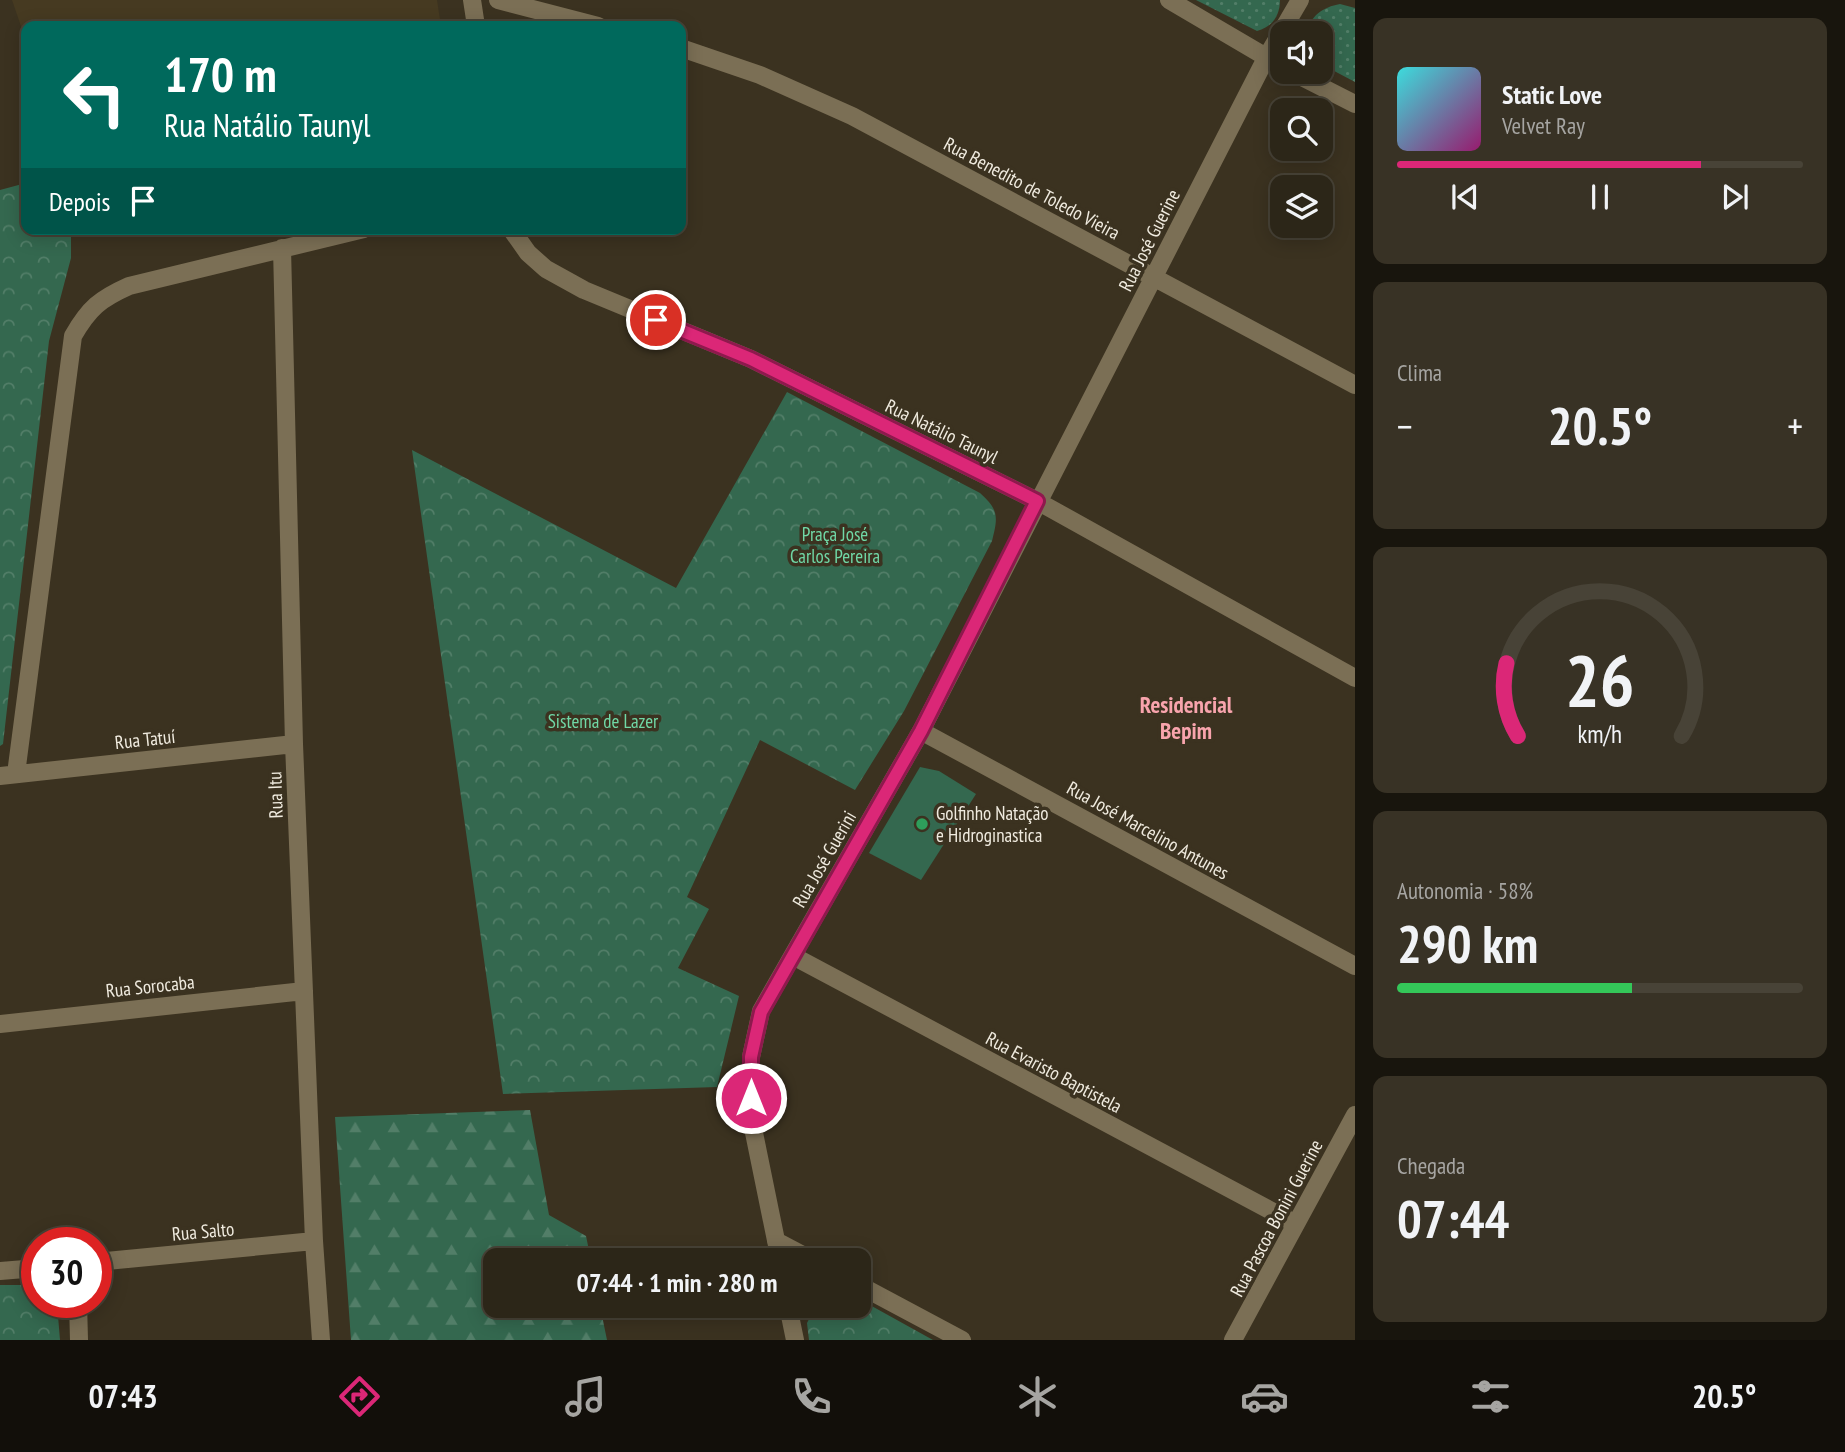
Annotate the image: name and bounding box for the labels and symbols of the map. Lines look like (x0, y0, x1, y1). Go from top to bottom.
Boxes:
street label: Rua Benedito de Toledo Vieira (940, 131, 1124, 245)
street label: Rua José Guerine (1113, 185, 1185, 295)
pin (626, 290, 686, 350)
street label: Rua Natálio Taunyl (882, 393, 1003, 469)
park label: Praça José Carlos Pereira (790, 522, 880, 568)
district label: Residencial Bepim (1140, 690, 1233, 745)
park label: Sistema de Lazer (548, 709, 659, 733)
street label: Rua Tatuí (114, 724, 176, 754)
street label: Rua Itu (262, 771, 288, 819)
street label: Rua José Marcelino Antunes (1063, 776, 1233, 884)
place label: Golfinho Natação e Hidroginastica (936, 801, 1048, 847)
street label: Rua José Guerini (787, 807, 861, 911)
marker: Golfinho Natação e Hidroginastica (914, 816, 930, 832)
street label: Rua Sorocaba (105, 969, 195, 1003)
street label: Rua Evaristo Baptistela (982, 1026, 1126, 1118)
position arrow (714, 1061, 788, 1135)
street label: Rua Pascoa Bonini Guerine (1224, 1135, 1328, 1301)
street label: Rua Salto (171, 1216, 235, 1246)
speed limit sign: 30 (21, 1227, 112, 1318)

